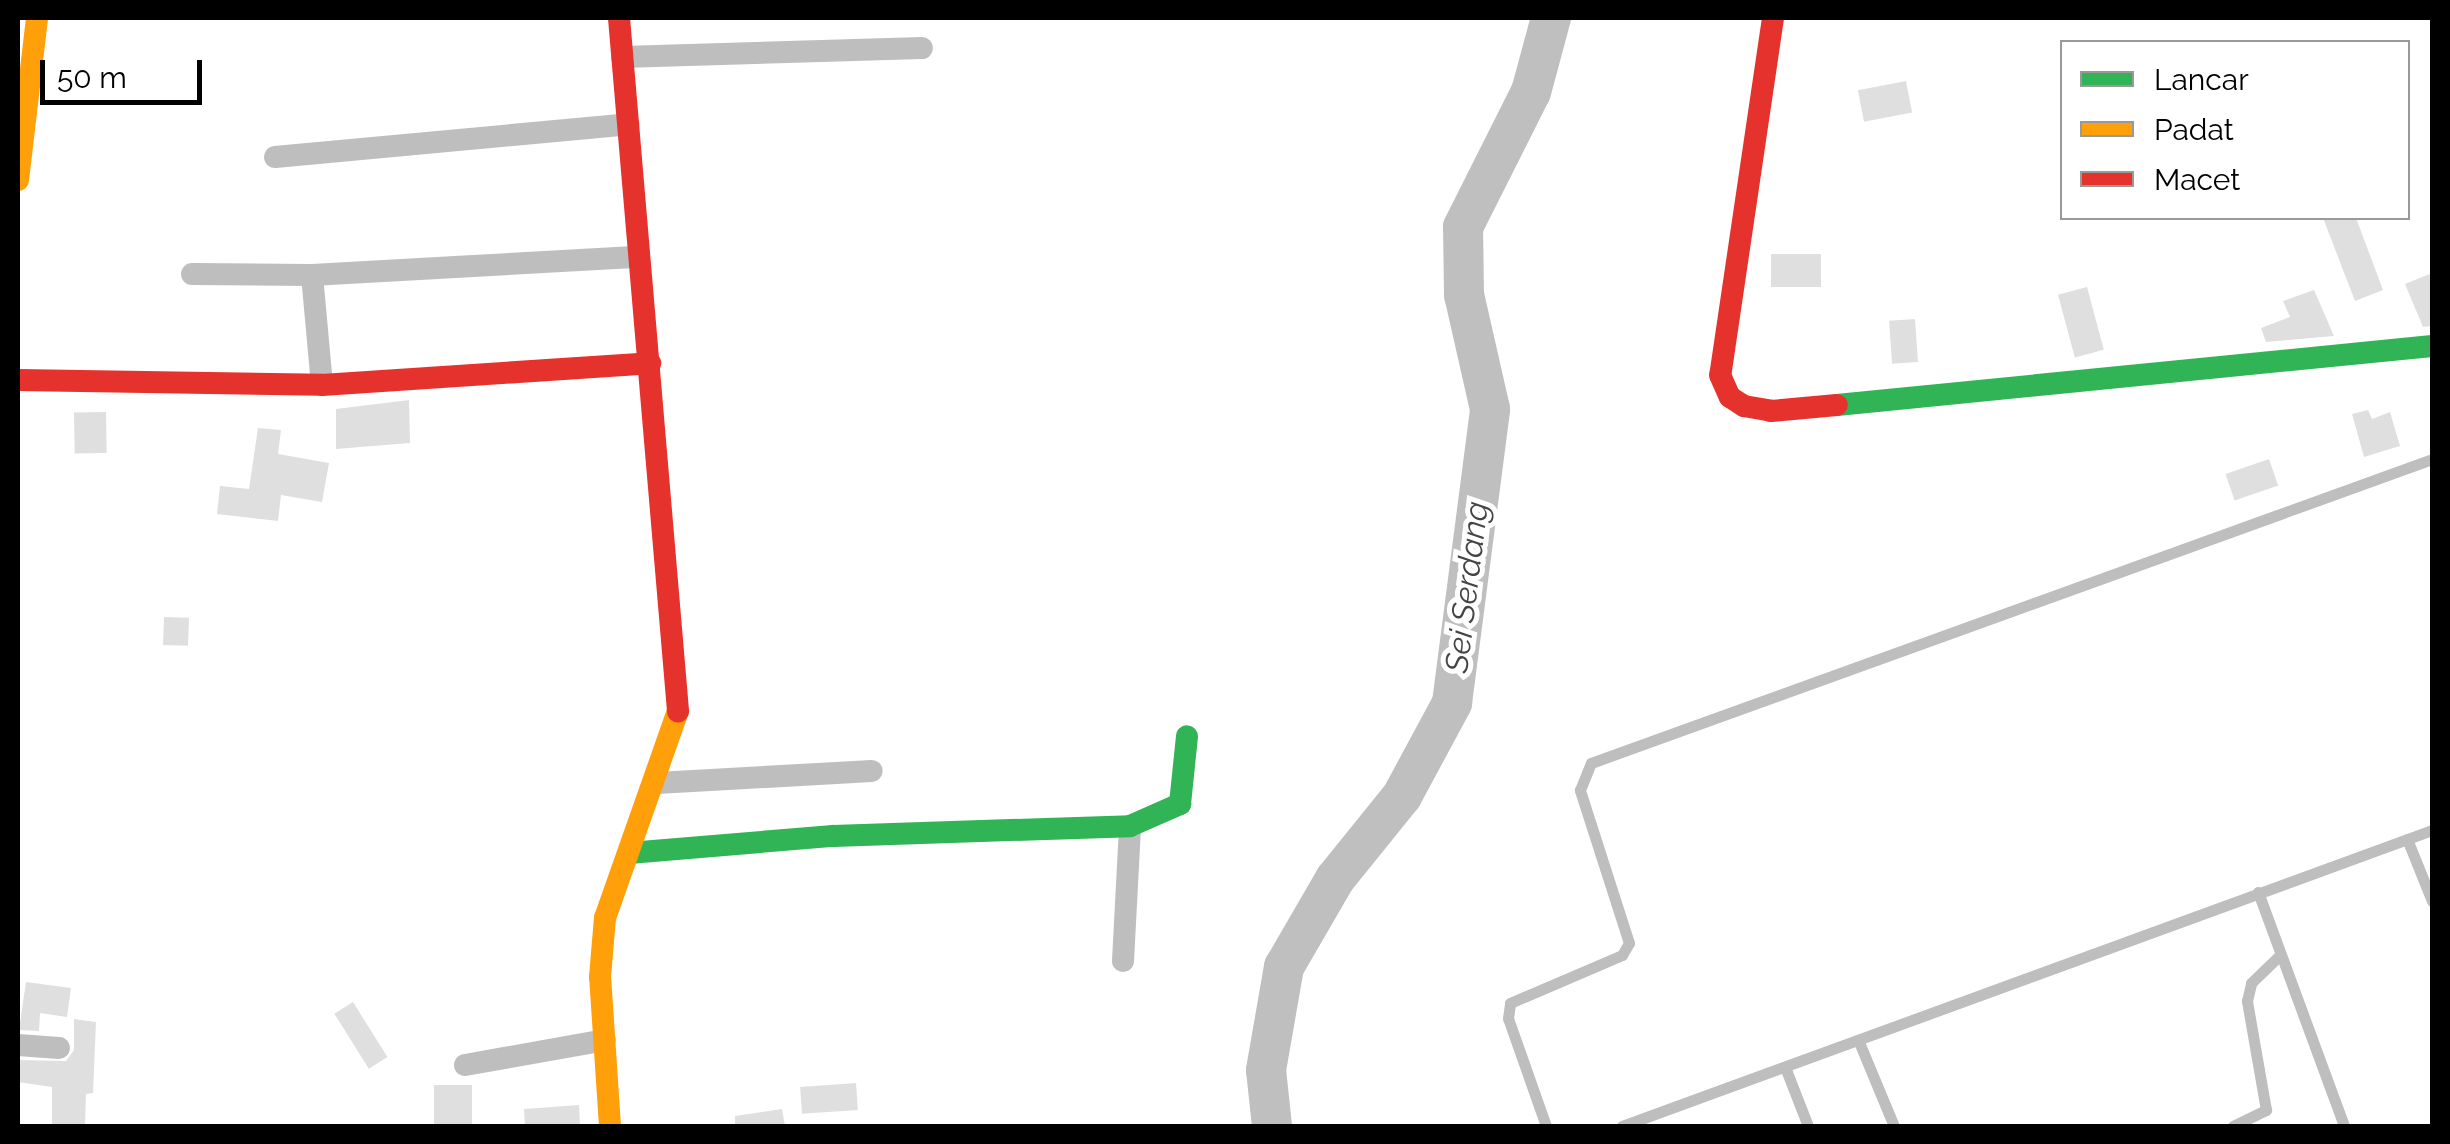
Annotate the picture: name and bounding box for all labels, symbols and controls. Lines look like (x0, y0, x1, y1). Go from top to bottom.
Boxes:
scale bar (45, 40, 208, 102)
legend (2060, 40, 2410, 220)
text: 50 m (57, 60, 127, 95)
text: Lancar (2154, 62, 2249, 97)
text: Padat (2154, 112, 2234, 147)
text: Macet (2154, 162, 2240, 197)
water label: Sei Serdang (1437, 499, 1497, 675)

